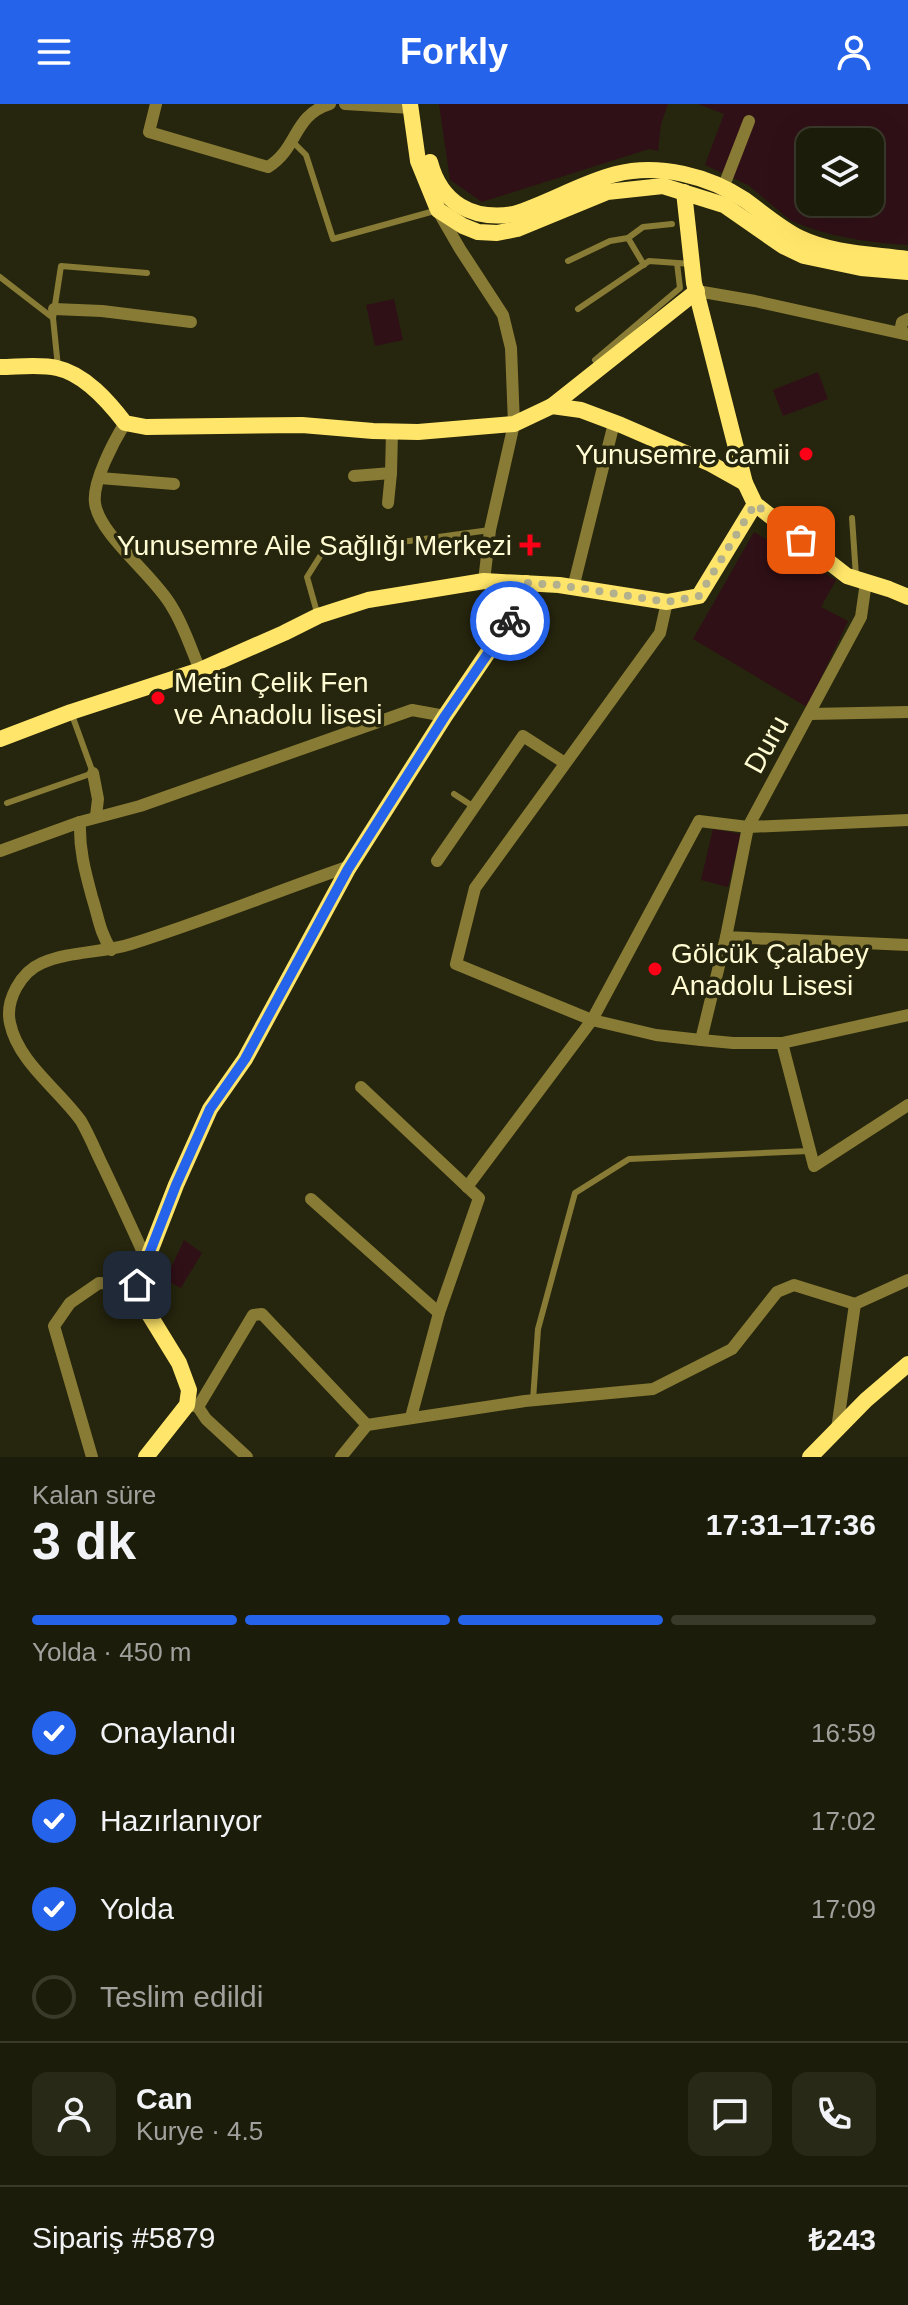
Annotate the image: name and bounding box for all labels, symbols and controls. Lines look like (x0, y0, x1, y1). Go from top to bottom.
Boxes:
icon: menu (32, 30, 76, 74)
icon: person (832, 30, 876, 74)
text: Forkly (400, 31, 508, 72)
map controls (796, 128, 884, 216)
button: layers (796, 128, 884, 216)
place label: Yunusemre camii (575, 439, 790, 470)
marker: Yunusemre camii (797, 445, 815, 463)
pin (767, 506, 835, 574)
icon: bag (779, 518, 823, 562)
place label: Yunusemre Aile Sağlığı Merkezi (117, 530, 512, 561)
marker: Yunusemre Aile Sağlığı Merkezi (519, 534, 541, 556)
courier (470, 581, 550, 661)
icon: bike (488, 599, 532, 643)
place label: Metin Çelik Fen ve Anadolu lisesi (174, 667, 383, 730)
marker: Metin Çelik Fen ve Anadolu lisesi (149, 689, 167, 707)
street label: Duru (738, 710, 795, 778)
place label: Gölcük Çalabey Anadolu Lisesi (671, 938, 869, 1001)
marker: Gölcük Çalabey Anadolu Lisesi (646, 960, 664, 978)
pin (103, 1251, 171, 1319)
icon: home (115, 1263, 159, 1307)
text: Kalan süre (32, 1480, 156, 1510)
text: 17:31–17:36 (706, 1508, 876, 1541)
text: 3 dk (32, 1512, 136, 1570)
text: Yolda · 450 m (32, 1637, 191, 1667)
icon: check (32, 1711, 76, 1755)
text: Onaylandı (100, 1716, 237, 1749)
text: 16:59 (811, 1718, 876, 1748)
icon: check (32, 1799, 76, 1843)
text: Hazırlanıyor (100, 1804, 262, 1837)
text: 17:02 (811, 1806, 876, 1836)
icon: check (32, 1887, 76, 1931)
text: Yolda (100, 1892, 174, 1925)
text: 17:09 (811, 1894, 876, 1924)
text: Teslim edildi (100, 1980, 263, 2013)
button: person (32, 2072, 116, 2156)
button: chat (688, 2072, 772, 2156)
button: phone (792, 2072, 876, 2156)
text: Can (136, 2082, 193, 2115)
text: Kurye · 4.5 (136, 2116, 263, 2146)
text: Sipariş #5879 (32, 2221, 215, 2254)
text: ₺243 (809, 2223, 876, 2256)

